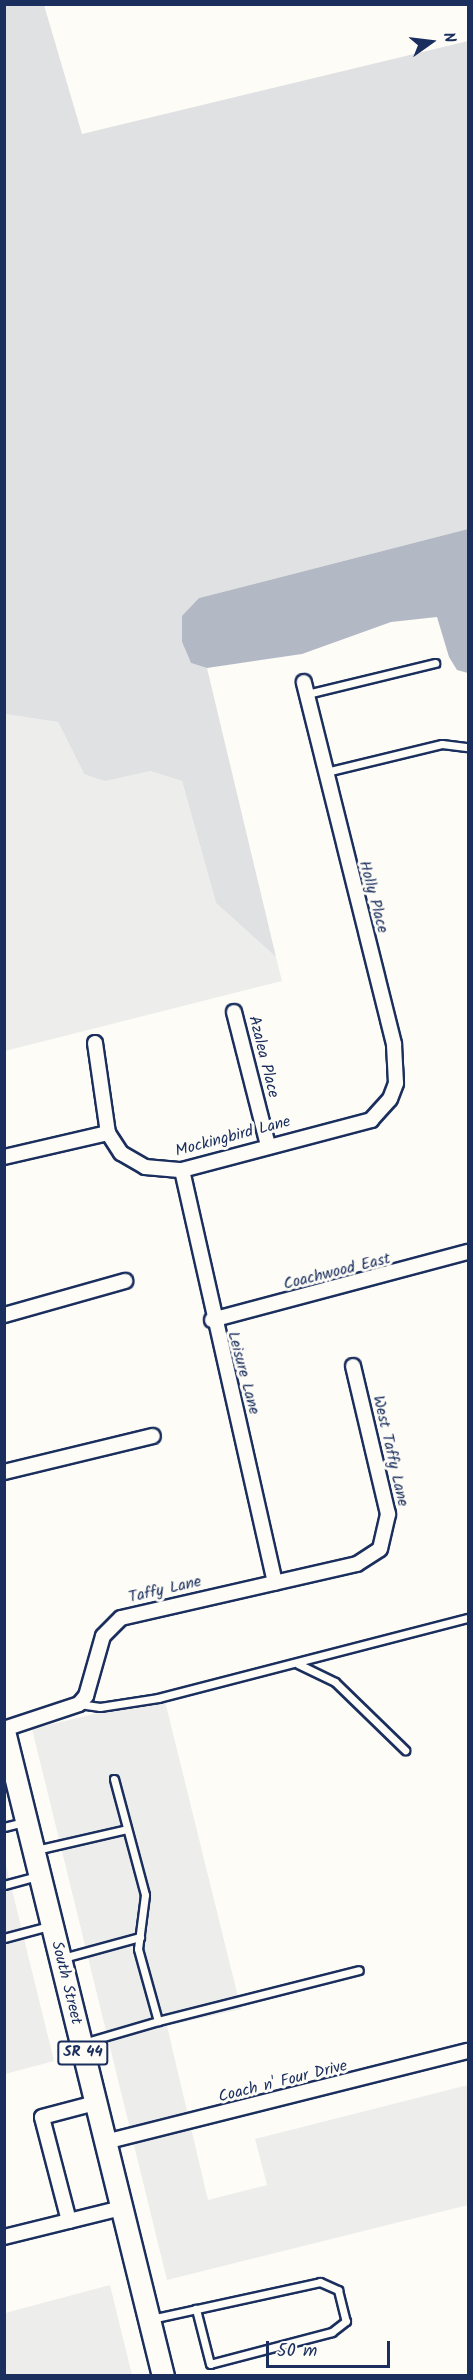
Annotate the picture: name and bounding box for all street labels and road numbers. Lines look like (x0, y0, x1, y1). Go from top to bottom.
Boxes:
street label: Holly Place (354, 859, 392, 935)
street label: Azalea Place (244, 1014, 282, 1100)
street label: Mockingbird Lane (173, 1112, 293, 1162)
street label: Coachwood East (282, 1249, 392, 1295)
street label: Leisure Lane (223, 1329, 263, 1417)
street label: West Taffy Lane (368, 1394, 412, 1508)
street label: Taffy Lane (127, 1572, 203, 1608)
street label: South Street (46, 1939, 86, 2027)
road number: SR 44 (56, 2041, 110, 2065)
street label: Coach n' Four Drive (217, 2057, 349, 2107)

